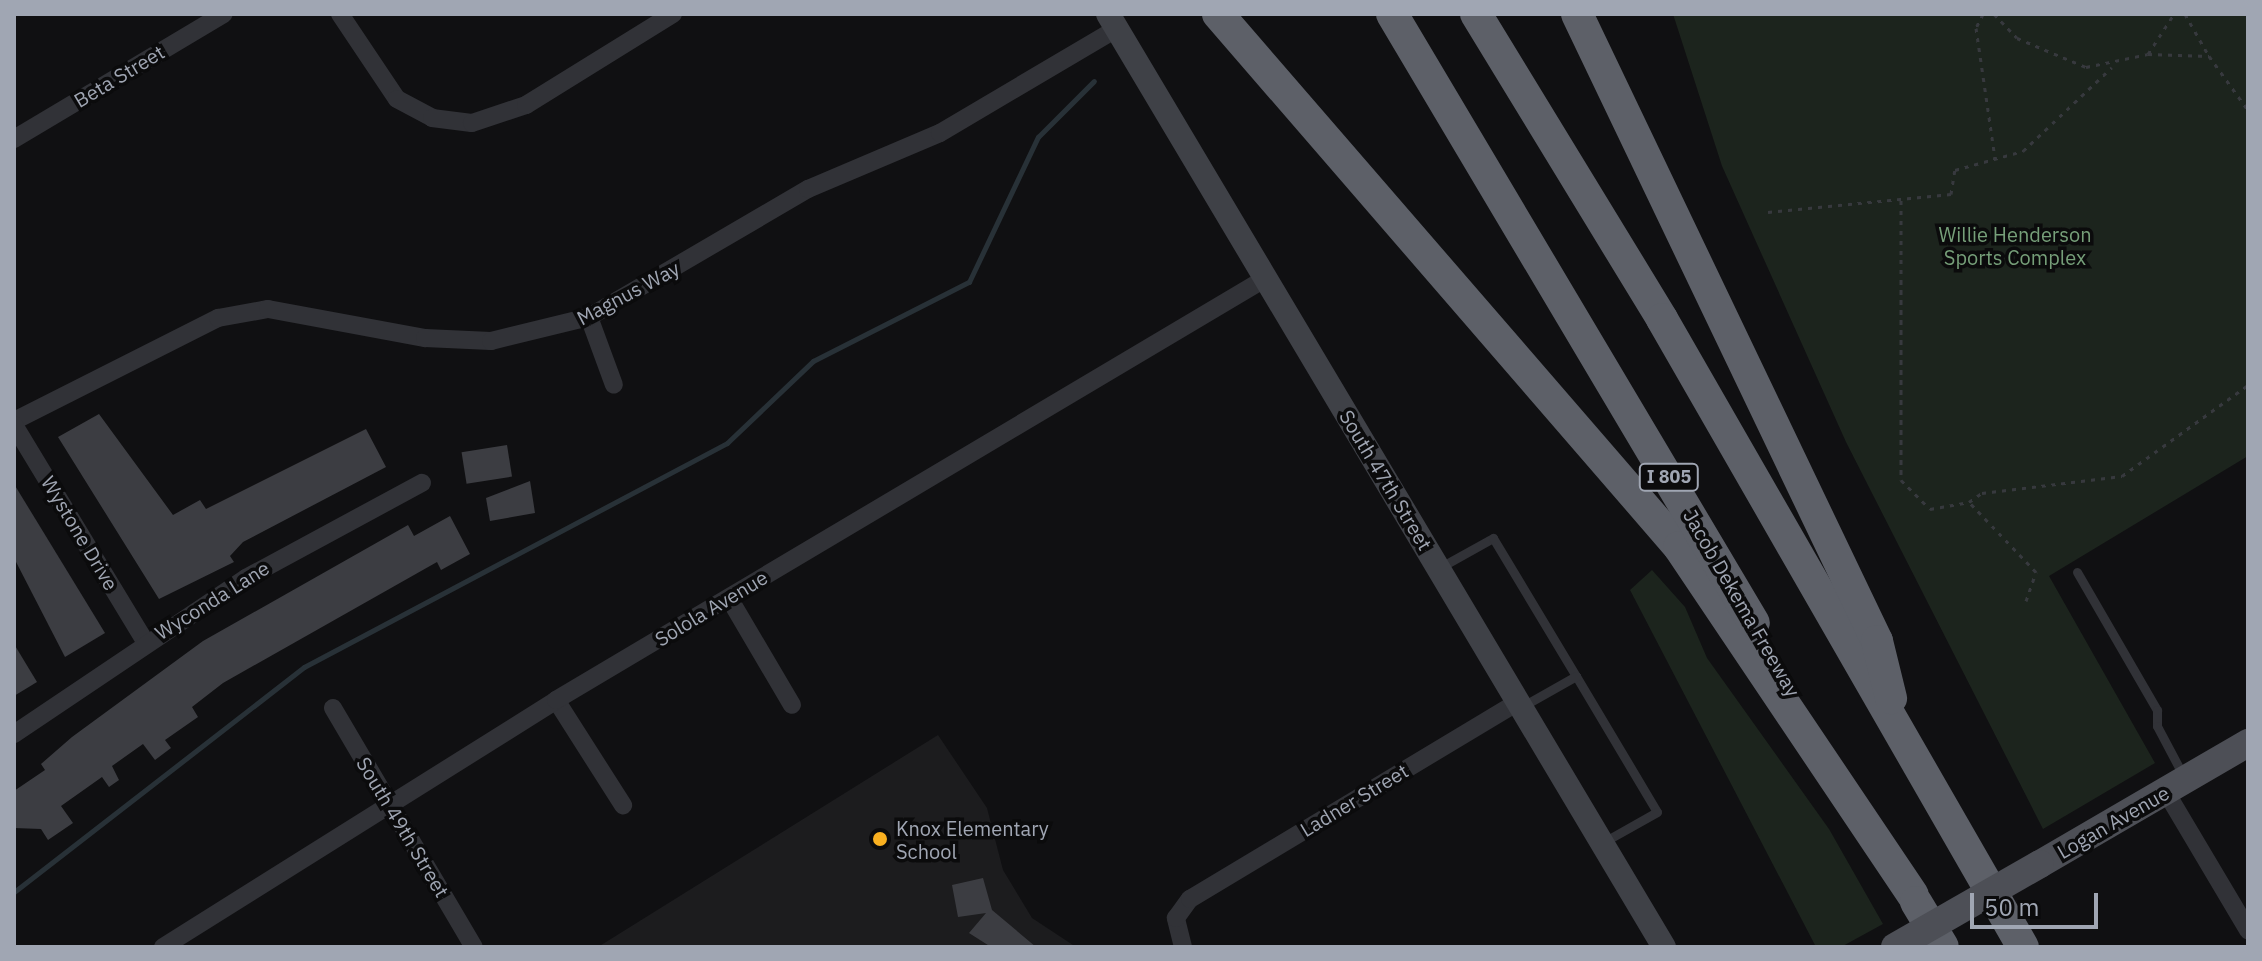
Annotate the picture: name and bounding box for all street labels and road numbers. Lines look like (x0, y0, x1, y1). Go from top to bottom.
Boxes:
street label: Beta Street (69, 40, 169, 112)
street label: Magnus Way (573, 256, 683, 330)
street label: South 47th Street (1335, 406, 1437, 554)
road number: I 805 (1637, 463, 1701, 491)
street label: Wystone Drive (37, 472, 123, 594)
street label: Jacob Dekema Freeway (1679, 505, 1805, 701)
street label: Wyconda Lane (150, 555, 274, 645)
street label: Solola Avenue (650, 565, 772, 651)
street label: South 49th Street (352, 753, 454, 901)
street label: Ladner Street (1296, 758, 1412, 842)
street label: Logan Avenue (2053, 780, 2173, 864)

